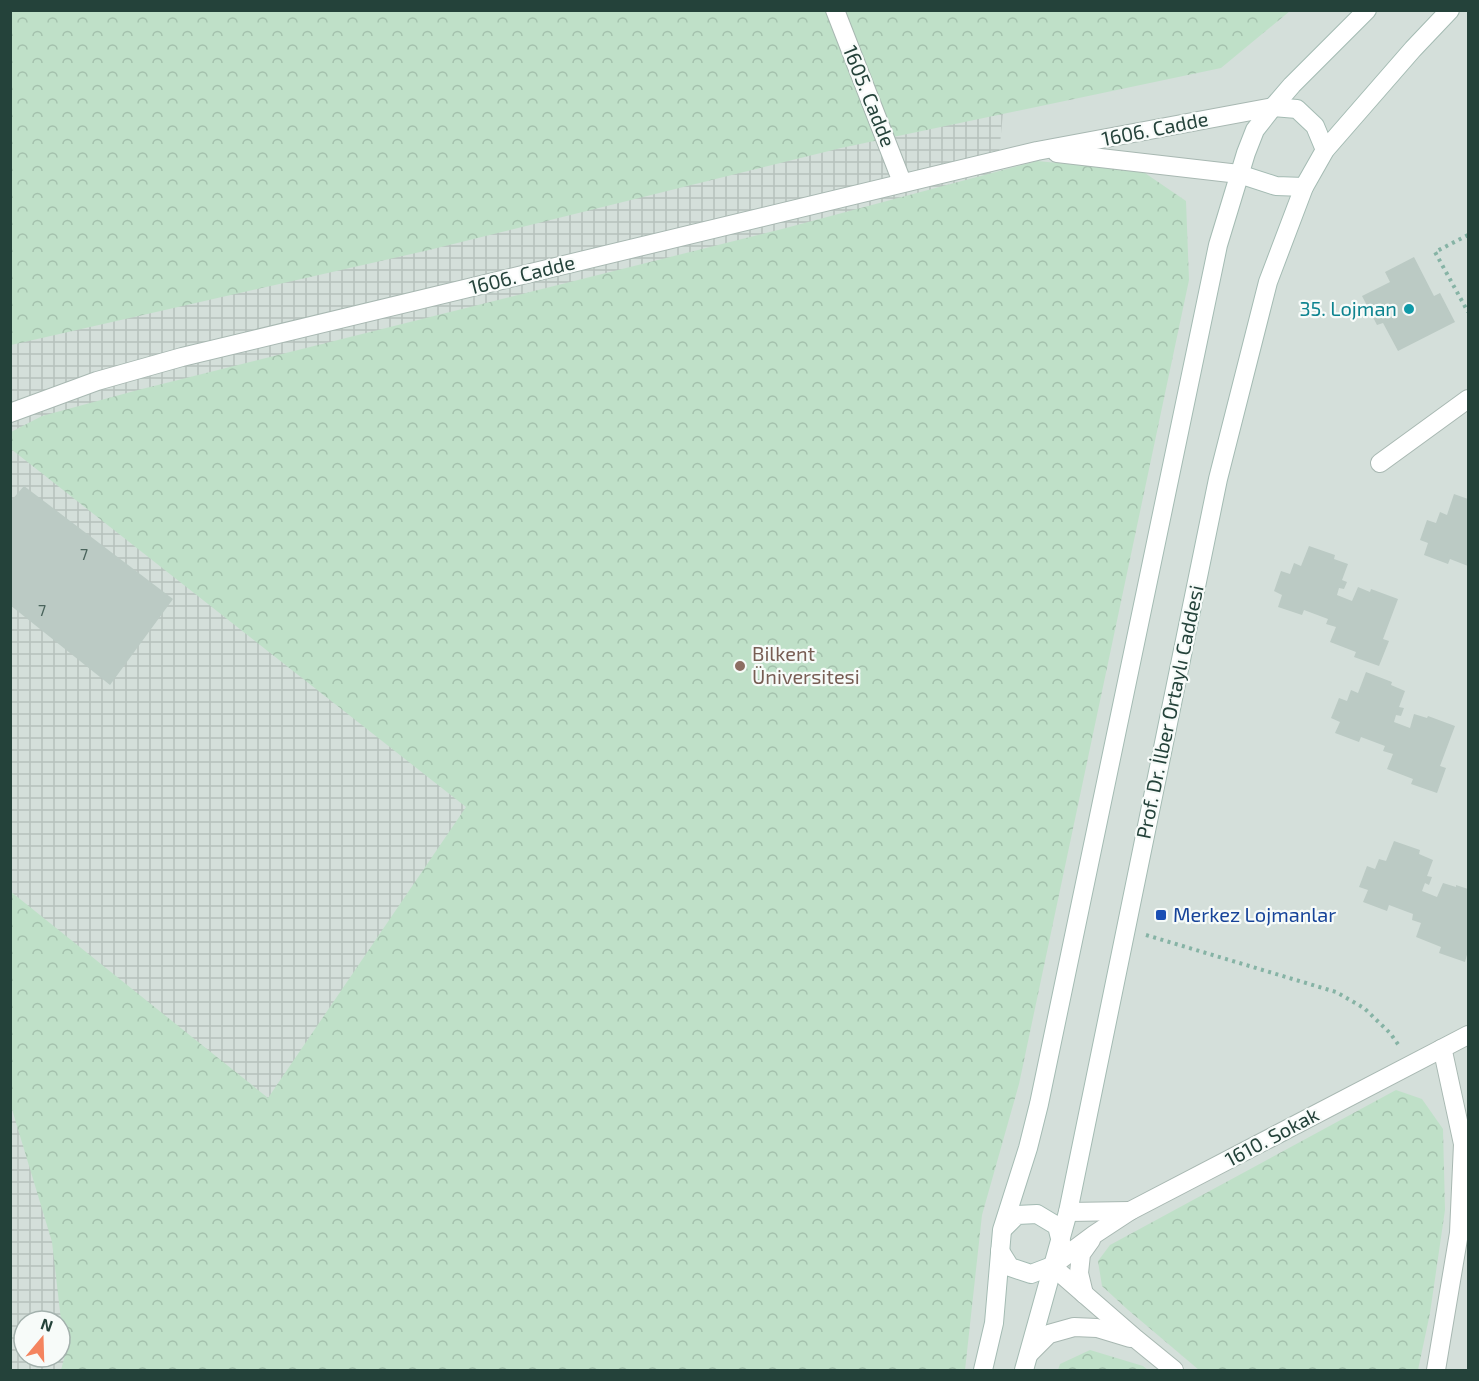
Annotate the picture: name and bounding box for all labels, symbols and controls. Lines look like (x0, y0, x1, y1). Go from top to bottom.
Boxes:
street label: 1605. Cadde (839, 41, 901, 150)
street label: 1606. Cadde (1100, 106, 1210, 150)
street label: 1606. Cadde (466, 249, 577, 299)
place label: 35. Lojman (1299, 296, 1397, 320)
marker: 35. Lojman (1402, 302, 1416, 316)
house number: 7 (80, 544, 88, 563)
street label: Prof. Dr. İlber Ortaylı Caddesi (1130, 583, 1208, 841)
house number: 7 (38, 600, 46, 619)
place label: Bilkent Üniversitesi (752, 641, 860, 688)
marker: Bilkent Üniversitesi (733, 659, 747, 673)
place label: Merkez Lojmanlar (1173, 902, 1336, 926)
marker: Merkez Lojmanlar (1154, 908, 1168, 922)
street label: 1610. Sokak (1221, 1101, 1322, 1171)
north arrow (12, 1309, 72, 1369)
text: N (38, 1313, 56, 1335)

